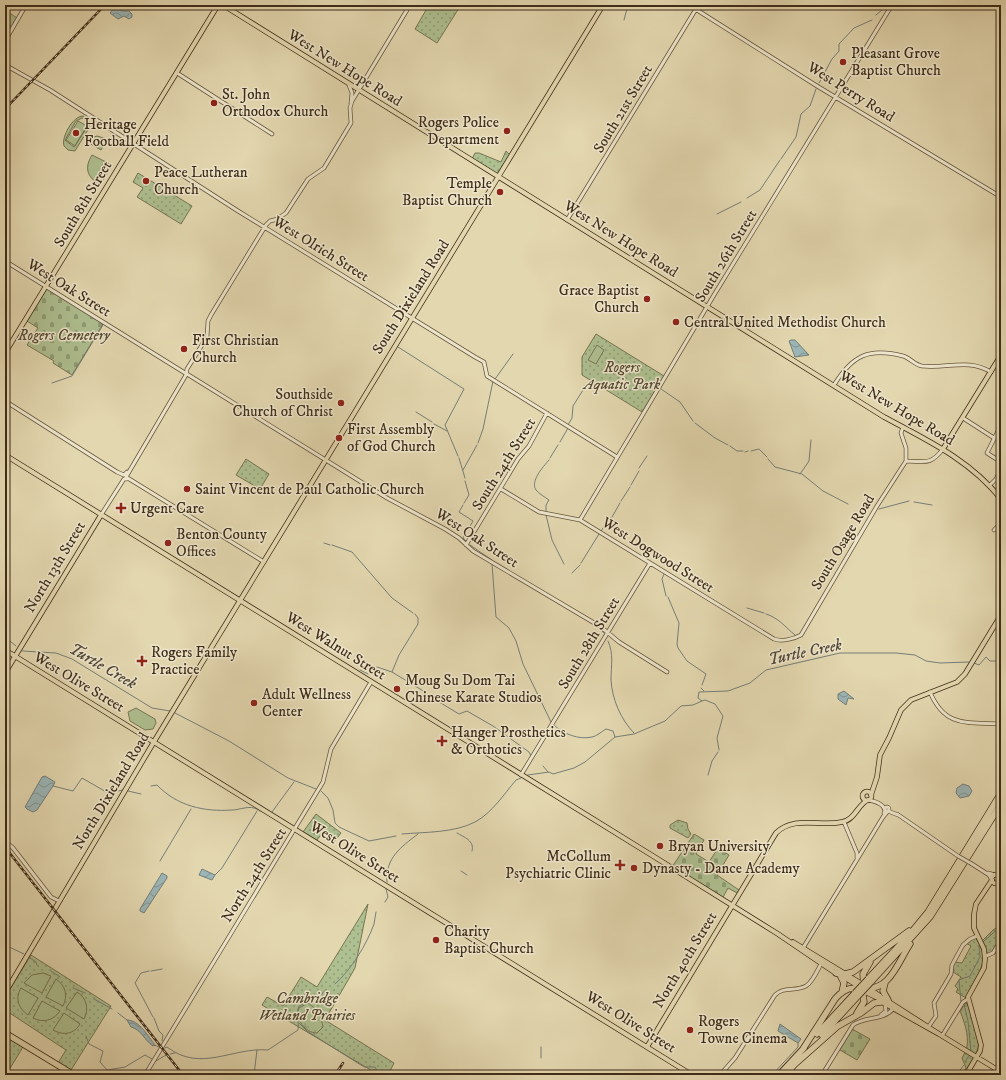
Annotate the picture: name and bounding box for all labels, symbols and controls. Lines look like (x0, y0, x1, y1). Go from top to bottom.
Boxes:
street label: West New Hope Road (284, 25, 406, 111)
place label: Pleasant Grove Baptist Church (851, 44, 941, 80)
street label: West Perry Road (803, 57, 899, 127)
marker: Pleasant Grove Baptist Church (838, 57, 848, 67)
street label: South 21st Street (589, 61, 657, 157)
place label: St. John Orthodox Church (222, 85, 328, 121)
marker: St. John Orthodox Church (209, 98, 219, 108)
place label: Rogers Police Department (418, 113, 499, 149)
place label: Heritage Football Field (84, 115, 169, 151)
marker: Rogers Police Department (502, 126, 512, 136)
marker: Heritage Football Field (71, 128, 81, 138)
street label: South 8th Street (50, 157, 116, 251)
place label: Peace Lutheran Church (154, 163, 248, 199)
place label: Temple Baptist Church (402, 174, 492, 210)
marker: Peace Lutheran Church (141, 176, 151, 186)
marker: Temple Baptist Church (495, 187, 505, 197)
street label: West New Hope Road (560, 196, 682, 282)
street label: South 26th Street (691, 206, 761, 306)
street label: West Olrich Street (269, 211, 373, 286)
street label: South Dixieland Road (368, 236, 454, 358)
street label: West Oak Street (23, 254, 115, 321)
place label: Grace Baptist Church (559, 281, 639, 317)
marker: Grace Baptist Church (642, 294, 652, 304)
place label: Central United Methodist Church (684, 313, 886, 332)
marker: Central United Methodist Church (671, 317, 681, 327)
park label: Rogers Cemetery (17, 326, 111, 345)
place label: First Christian Church (192, 331, 279, 367)
marker: First Christian Church (179, 344, 189, 354)
park label: Rogers Aquatic Park (582, 358, 661, 394)
street label: West New Hope Road (835, 366, 958, 450)
place label: Southside Church of Christ (233, 385, 333, 421)
marker: Southside Church of Christ (336, 398, 346, 408)
street label: South 24th Street (468, 414, 540, 514)
place label: First Assembly of God Church (347, 420, 436, 456)
marker: First Assembly of God Church (334, 433, 344, 443)
place label: Saint Vincent de Paul Catholic Church (195, 480, 425, 499)
marker: Saint Vincent de Paul Catholic Church (182, 484, 192, 494)
street label: South Osage Road (807, 490, 879, 593)
place label: Urgent Care (130, 499, 204, 518)
marker: Urgent Care (115, 502, 127, 514)
street label: West Oak Street (431, 504, 522, 572)
street label: West Dogwood Street (598, 512, 718, 597)
street label: North 13th Street (20, 518, 90, 616)
place label: Benton County Offices (176, 525, 268, 561)
marker: Benton County Offices (163, 538, 173, 548)
street label: South 28th Street (554, 593, 624, 693)
street label: West Walnut Street (282, 607, 390, 684)
water label: Turtle Creek (766, 634, 844, 670)
water label: Turtle Creek (66, 639, 141, 693)
place label: Rogers Family Practice (151, 643, 238, 679)
street label: West Olive Street (29, 647, 128, 717)
marker: Rogers Family Practice (136, 655, 148, 667)
place label: Moug Su Dom Tai Chinese Karate Studios (405, 671, 542, 707)
marker: Moug Su Dom Tai Chinese Karate Studios (392, 684, 402, 694)
place label: Adult Wellness Center (262, 685, 351, 721)
marker: Adult Wellness Center (249, 698, 259, 708)
place label: Hanger Prosthetics & Orthotics (451, 723, 566, 759)
street label: North Dixieland Road (68, 728, 154, 853)
marker: Hanger Prosthetics & Orthotics (436, 735, 448, 747)
street label: West Olive Street (306, 816, 404, 887)
street label: North 24th Street (217, 824, 291, 926)
place label: Bryan University (668, 837, 770, 856)
marker: Bryan University (655, 841, 665, 851)
place label: McCollum Psychiatric Clinic (505, 847, 612, 883)
marker: McCollum Psychiatric Clinic (614, 859, 626, 871)
place label: Dynasty - Dance Academy (642, 859, 800, 878)
marker: Dynasty - Dance Academy (629, 863, 639, 873)
street label: North 40th Street (649, 908, 721, 1012)
place label: Charity Baptist Church (444, 922, 534, 958)
marker: Charity Baptist Church (431, 935, 441, 945)
street label: West Olive Street (582, 986, 680, 1057)
park label: Cambridge Wetland Prairies (259, 989, 356, 1025)
place label: Rogers Towne Cinema (698, 1012, 788, 1048)
marker: Rogers Towne Cinema (685, 1025, 695, 1035)

